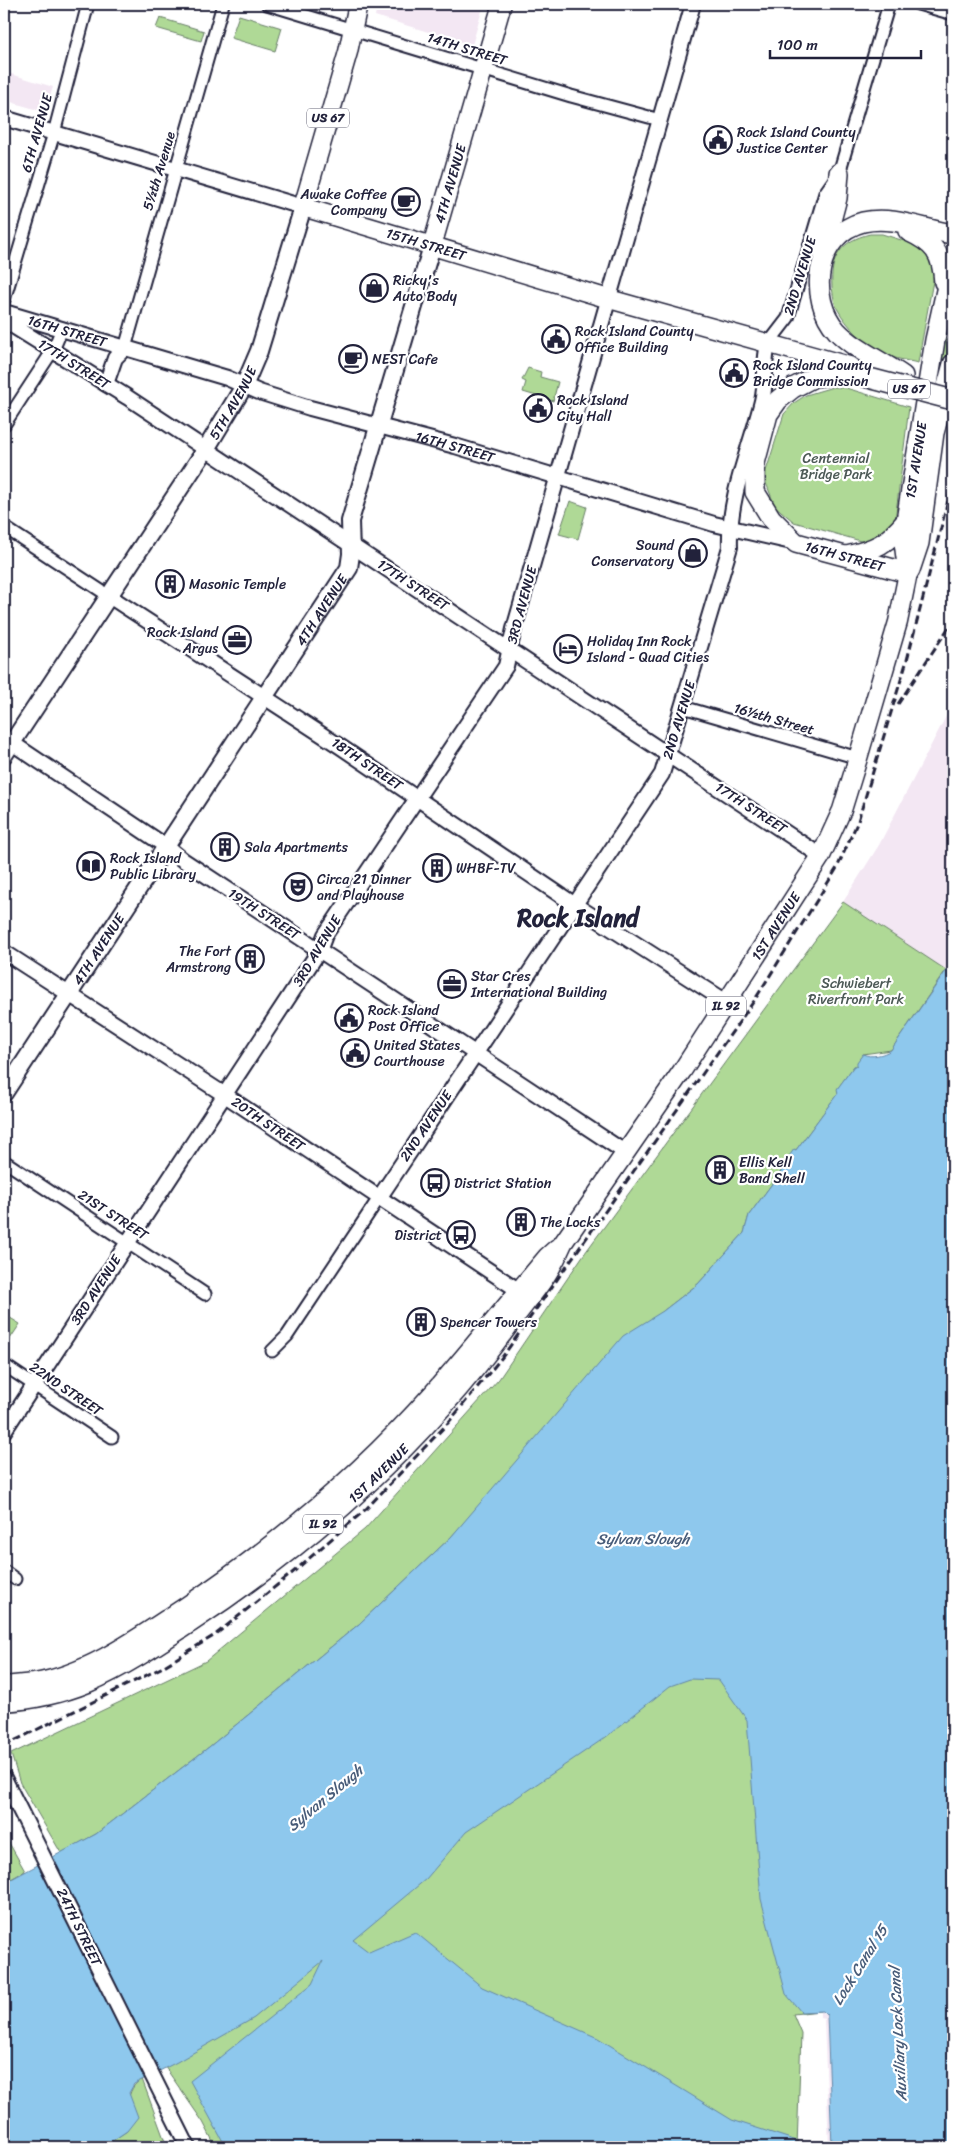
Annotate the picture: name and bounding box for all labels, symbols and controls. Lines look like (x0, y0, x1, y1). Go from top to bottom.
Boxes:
street label: 14TH STREET (424, 25, 511, 73)
scale bar (770, 28, 921, 60)
text: 100 m (777, 32, 818, 58)
street label: 6TH AVENUE (14, 89, 61, 175)
road number: US 67 (307, 109, 349, 128)
place label: Rock Island County Justice Center (736, 120, 857, 161)
public building icon: Rock Island County Justice Center (703, 125, 733, 155)
street label: 5½th Avenue (135, 128, 183, 214)
street label: 4TH AVENUE (427, 140, 474, 226)
place label: Awake Coffee Company (299, 182, 388, 223)
cafe icon: Awake Coffee Company (391, 187, 421, 217)
street label: 15TH STREET (383, 220, 470, 268)
street label: 2ND AVENUE (776, 232, 824, 319)
place label: Ricky's Auto Body (392, 268, 458, 309)
shop icon: Ricky's Auto Body (359, 273, 389, 303)
street label: 16TH STREET (25, 307, 111, 355)
place label: Rock Island County Office Building (575, 319, 695, 360)
public building icon: Rock Island County Office Building (541, 324, 571, 354)
street label: 17TH STREET (33, 332, 116, 397)
cafe icon: NEST Cafe (338, 344, 368, 374)
place label: NEST Cafe (372, 347, 438, 372)
place label: Rock Island County Bridge Commission (753, 353, 873, 394)
public building icon: Rock Island County Bridge Commission (719, 358, 749, 388)
street label: 5TH AVENUE (202, 361, 264, 445)
road number: US 67 (888, 379, 930, 398)
place label: Rock Island City Hall (557, 388, 630, 429)
public building icon: Rock Island City Hall (523, 393, 553, 423)
street label: 1ST AVENUE (897, 419, 934, 500)
street label: 16TH STREET (413, 424, 499, 470)
park label: Centennial Bridge Park (800, 446, 873, 487)
place label: Sound Conservatory (591, 533, 676, 574)
street label: 16TH STREET (802, 533, 889, 579)
shop icon: Sound Conservatory (678, 538, 708, 568)
street label: 17TH STREET (372, 552, 455, 618)
street label: 3RD AVENUE (500, 562, 545, 647)
street label: 4TH AVENUE (289, 568, 355, 651)
building icon: Masonic Temple (155, 569, 185, 599)
place label: Masonic Temple (189, 572, 286, 597)
place label: Rock Island Argus (147, 620, 220, 661)
office icon: Rock Island Argus (222, 625, 252, 655)
place label: Holiday Inn Rock Island - Quad Cities (586, 629, 709, 670)
hotel icon: Holiday Inn Rock Island - Quad Cities (553, 634, 583, 664)
street label: 2ND AVENUE (655, 676, 703, 763)
street label: 16½th Street (731, 696, 817, 742)
street label: 18TH STREET (326, 731, 409, 798)
street label: 17TH STREET (710, 775, 793, 841)
building icon: Sala Apartments (210, 832, 240, 862)
place label: Sala Apartments (244, 835, 349, 860)
place label: Rock Island Public Library (110, 846, 197, 887)
library icon: Rock Island Public Library (76, 851, 106, 881)
building icon: WHBF-TV (422, 853, 452, 883)
place label: WHBF-TV (456, 856, 516, 881)
place label: Circa 21 Dinner and Playhouse (317, 867, 412, 908)
theatre icon: Circa 21 Dinner and Playhouse (283, 872, 313, 902)
street label: 19TH STREET (223, 881, 306, 947)
street label: 1ST AVENUE (744, 886, 808, 966)
district label: Rock Island (516, 897, 641, 939)
street label: 4TH AVENUE (66, 907, 132, 990)
street label: 3RD AVENUE (286, 909, 349, 992)
place label: The Fort Armstrong (165, 939, 232, 980)
building icon: The Fort Armstrong (235, 944, 265, 974)
place label: Star Cres International Building (470, 964, 607, 1005)
office icon: Star Cres International Building (437, 969, 467, 999)
park label: Schwiebert Riverfront Park (808, 971, 905, 1012)
road number: IL 92 (706, 996, 746, 1016)
place label: Rock Island Post Office (368, 998, 441, 1039)
public building icon: Rock Island Post Office (334, 1003, 364, 1033)
place label: United States Courthouse (374, 1033, 460, 1074)
public building icon: United States Courthouse (340, 1038, 370, 1068)
street label: 2ND AVENUE (393, 1084, 460, 1167)
street label: 20TH STREET (226, 1090, 311, 1159)
place label: Ellis Kell Band Shell (739, 1150, 806, 1191)
building icon: Ellis Kell Band Shell (705, 1155, 735, 1185)
bus stop icon: District Station (420, 1168, 450, 1198)
place label: District Station (454, 1171, 552, 1196)
street label: 21ST STREET (73, 1183, 154, 1248)
building icon: The Locks (506, 1207, 536, 1237)
place label: The Locks (540, 1210, 601, 1235)
bus stop icon: District (446, 1220, 476, 1250)
place label: District (394, 1223, 442, 1248)
street label: 3RD AVENUE (64, 1249, 129, 1330)
building icon: Spencer Towers (406, 1307, 436, 1337)
place label: Spencer Towers (440, 1310, 538, 1335)
street label: 22ND STREET (24, 1355, 109, 1423)
street label: 1ST AVENUE (342, 1437, 416, 1509)
road number: IL 92 (303, 1515, 343, 1534)
water label: Sylvan Slough (597, 1526, 691, 1552)
water label: Sylvan Slough (281, 1757, 370, 1838)
street label: 24TH STREET (49, 1884, 109, 1971)
water label: Lock Canal 15 (825, 1917, 896, 2010)
water label: Auxiliary Lock Canal (881, 1963, 915, 2103)

